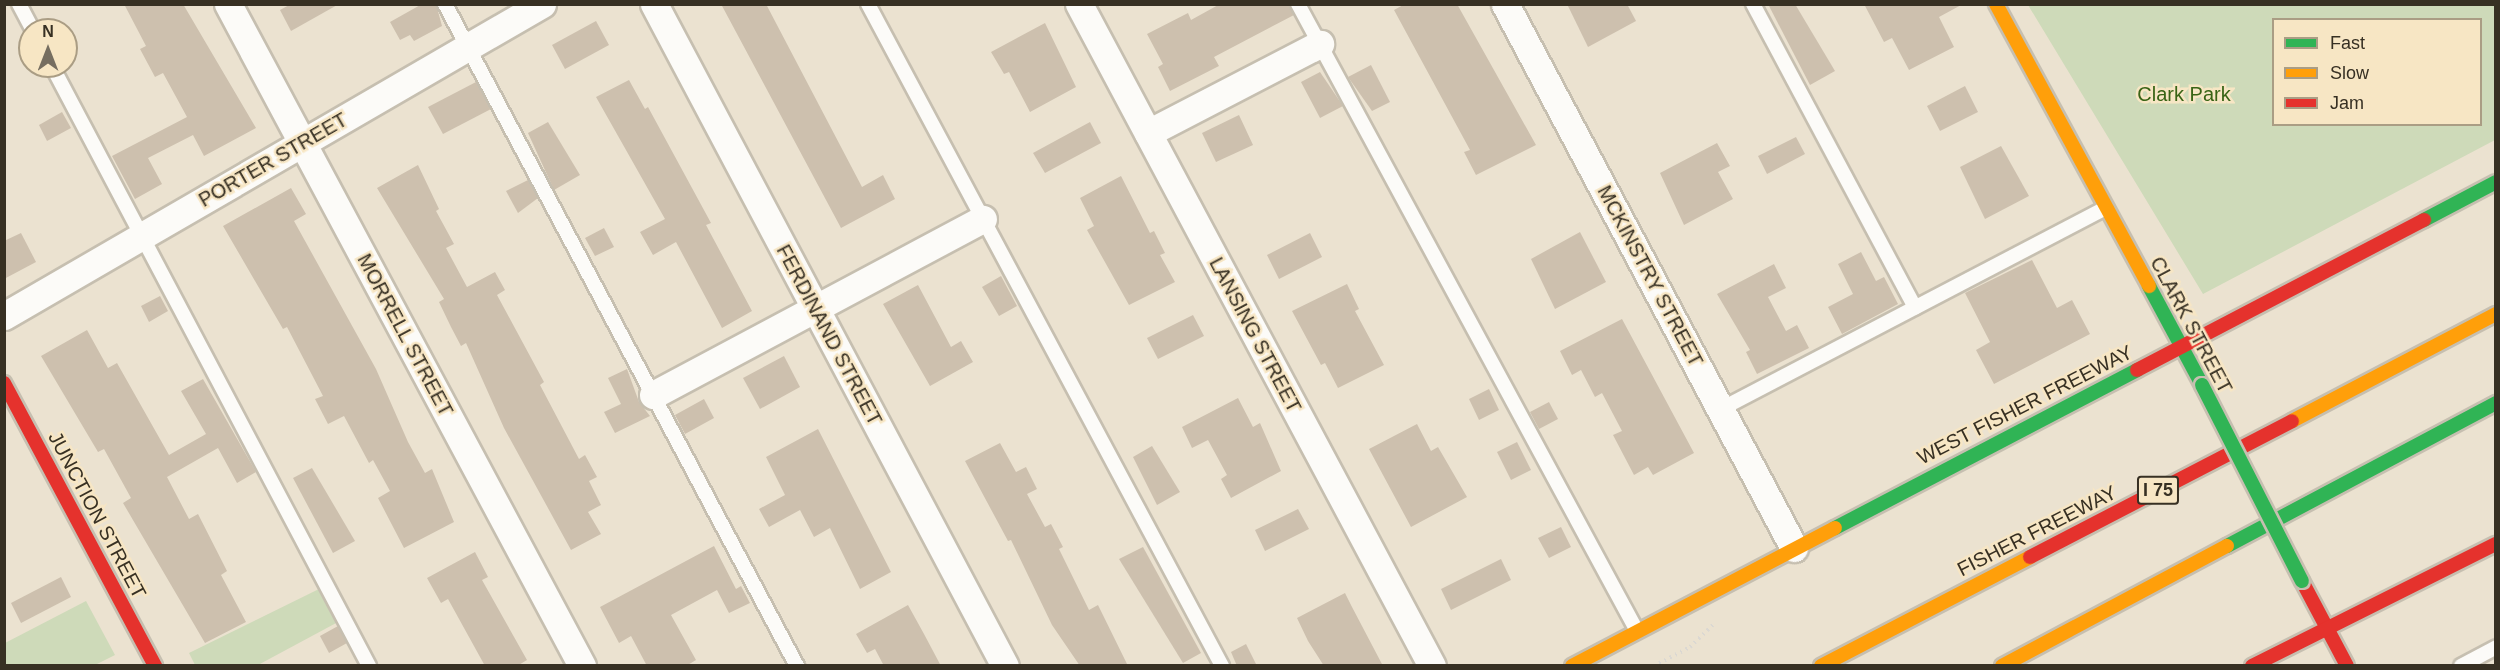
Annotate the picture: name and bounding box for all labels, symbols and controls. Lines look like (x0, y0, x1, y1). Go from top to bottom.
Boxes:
north arrow (18, 18, 78, 78)
legend (2272, 18, 2482, 126)
text: N (42, 23, 54, 40)
text: Fast (2330, 33, 2365, 53)
text: Slow (2330, 63, 2369, 83)
park label: Clark Park (2137, 82, 2231, 106)
text: Jam (2330, 93, 2364, 113)
street label: PORTER STREET (194, 108, 352, 212)
street label: MCKINSTRY STREET (1592, 181, 1708, 371)
street label: FERDINAND STREET (771, 241, 887, 429)
street label: MORRELL STREET (352, 249, 458, 421)
street label: LANSING STREET (1204, 253, 1306, 417)
street label: CLARK STREET (2145, 253, 2237, 397)
street label: WEST FISHER FREEWAY (1913, 340, 2137, 470)
street label: JUNCTION STREET (43, 427, 151, 603)
road number: I 75 (2136, 475, 2180, 505)
street label: FISHER FREEWAY (1953, 480, 2121, 582)

